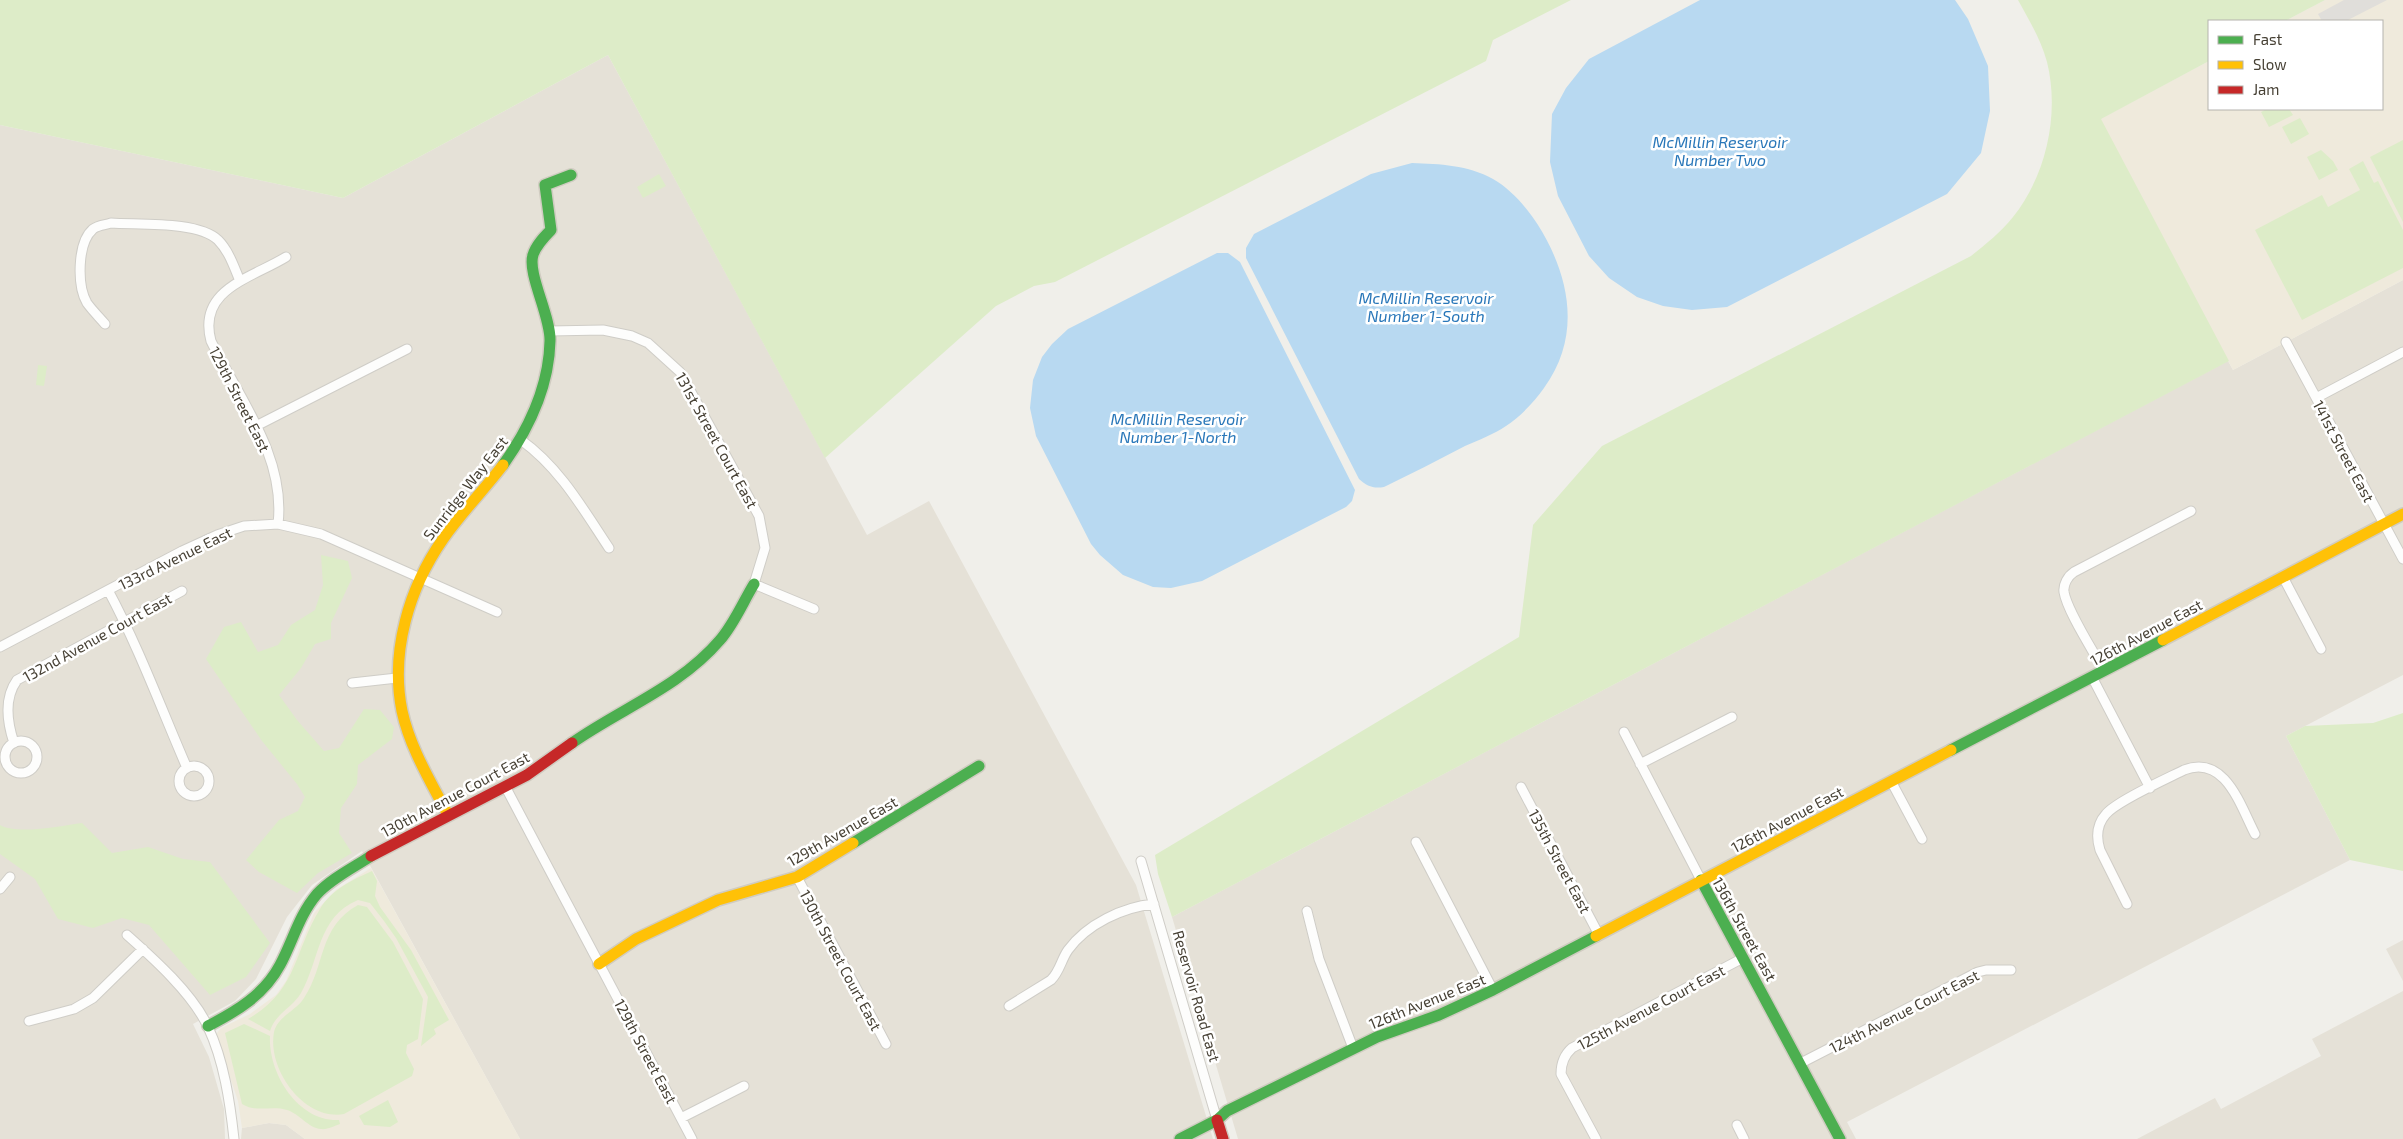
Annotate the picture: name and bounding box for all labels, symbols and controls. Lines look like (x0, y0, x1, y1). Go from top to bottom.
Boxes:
legend (2208, 20, 2383, 110)
text: Fast (2253, 30, 2283, 48)
text: Slow (2253, 55, 2287, 73)
text: Jam (2253, 80, 2279, 98)
water label: McMillin Reservoir Number Two (1652, 132, 1788, 169)
water label: McMillin Reservoir Number 1-South (1358, 288, 1494, 325)
street label: 129th Street East (206, 343, 274, 455)
street label: 131st Street Court East (672, 369, 762, 511)
street label: 141st Street East (2310, 397, 2379, 505)
water label: McMillin Reservoir Number 1-North (1110, 409, 1246, 446)
street label: Sunridge Way East (419, 432, 511, 543)
street label: 133rd Avenue East (115, 523, 235, 593)
street label: 132nd Avenue Court East (19, 588, 175, 685)
street label: 126th Avenue East (2087, 595, 2205, 669)
street label: 130th Avenue Court East (378, 747, 532, 841)
street label: 126th Avenue East (1728, 782, 1846, 856)
street label: 129th Avenue East (784, 792, 900, 870)
street label: 135th Street East (1525, 806, 1595, 916)
street label: 136th Street East (1709, 874, 1781, 984)
street label: 130th Street Court East (796, 887, 886, 1034)
street label: Reservoir Road East (1170, 928, 1224, 1064)
street label: 125th Avenue Court East (1574, 960, 1728, 1053)
street label: 124th Avenue Court East (1826, 965, 1982, 1057)
street label: 126th Avenue East (1366, 969, 1488, 1033)
street label: 129th Street East (611, 996, 681, 1107)

